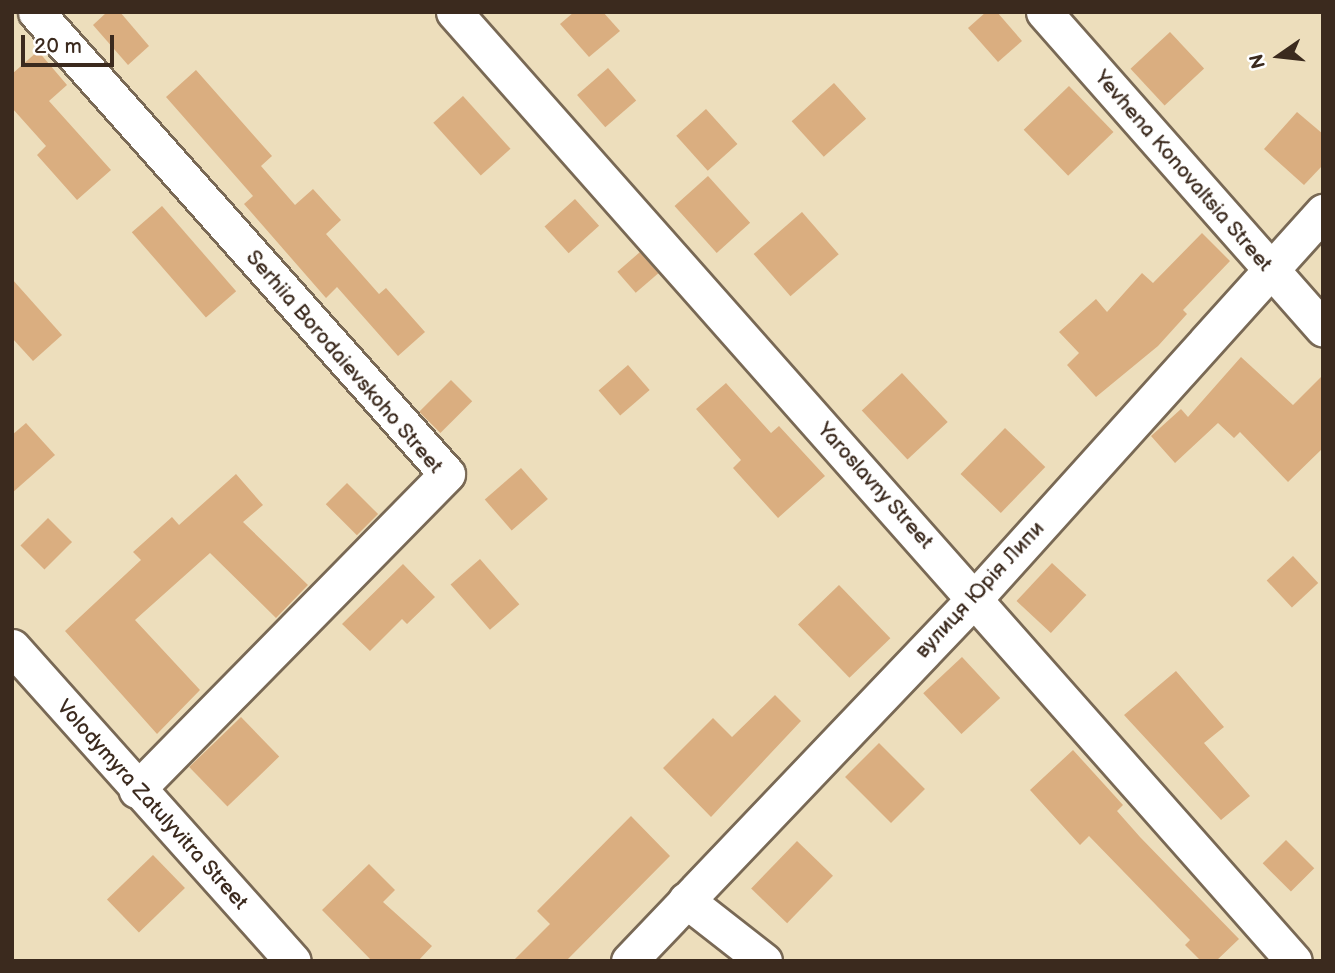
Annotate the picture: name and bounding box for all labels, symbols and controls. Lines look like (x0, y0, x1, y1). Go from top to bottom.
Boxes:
scale bar (24, 21, 117, 65)
north arrow (1244, 21, 1314, 91)
text: 20 m (34, 34, 82, 59)
text: N (1245, 51, 1271, 71)
street label: Yevhena Konovaltsia Street (1089, 65, 1277, 277)
street label: Serhiia Borodaievskoho Street (240, 245, 448, 479)
street label: Yaroslavny Street (811, 417, 939, 555)
street label: вулиця Юрія Липи (910, 516, 1050, 664)
street label: Volodymyra Zatulyvitra Street (51, 695, 253, 915)

